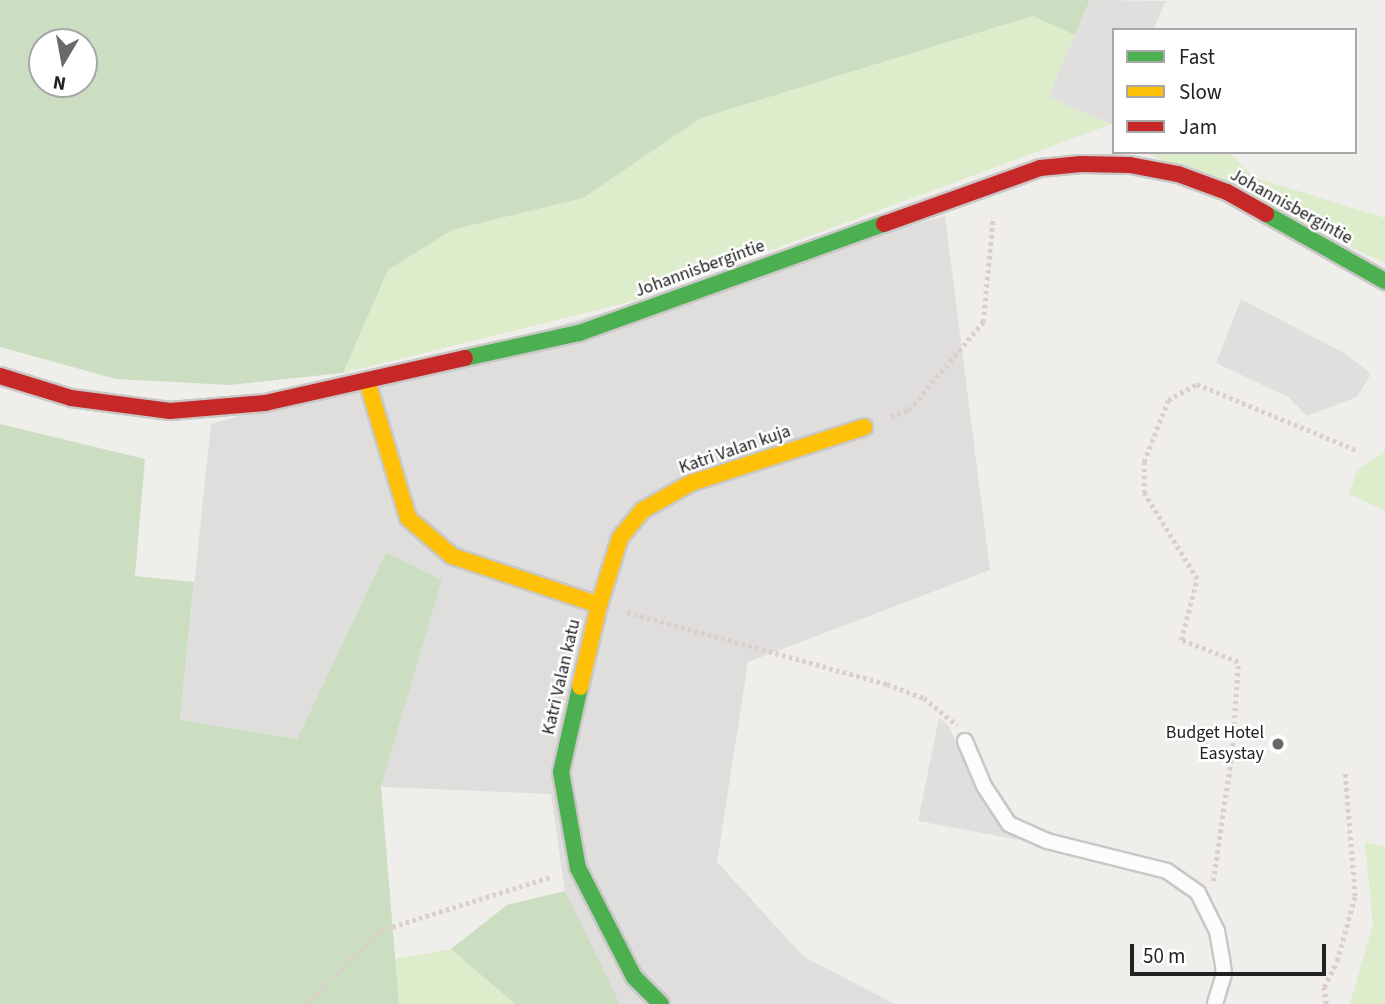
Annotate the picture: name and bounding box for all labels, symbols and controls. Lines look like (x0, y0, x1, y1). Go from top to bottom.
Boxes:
north arrow (28, 28, 98, 98)
legend (1112, 28, 1357, 154)
text: Fast (1179, 42, 1215, 72)
text: N (51, 68, 68, 97)
text: Slow (1179, 77, 1222, 107)
text: Jam (1179, 112, 1217, 142)
street label: Johannisbergintie (1226, 164, 1356, 250)
street label: Johannisbergintie (632, 235, 768, 303)
street label: Katri Valan kuja (676, 421, 794, 479)
street label: Katri Valan katu (538, 617, 586, 737)
place label: Budget Hotel Easystay (1166, 723, 1264, 766)
marker: Budget Hotel Easystay (1270, 736, 1286, 752)
scale bar (1133, 930, 1329, 974)
text: 50 m (1143, 941, 1185, 971)

